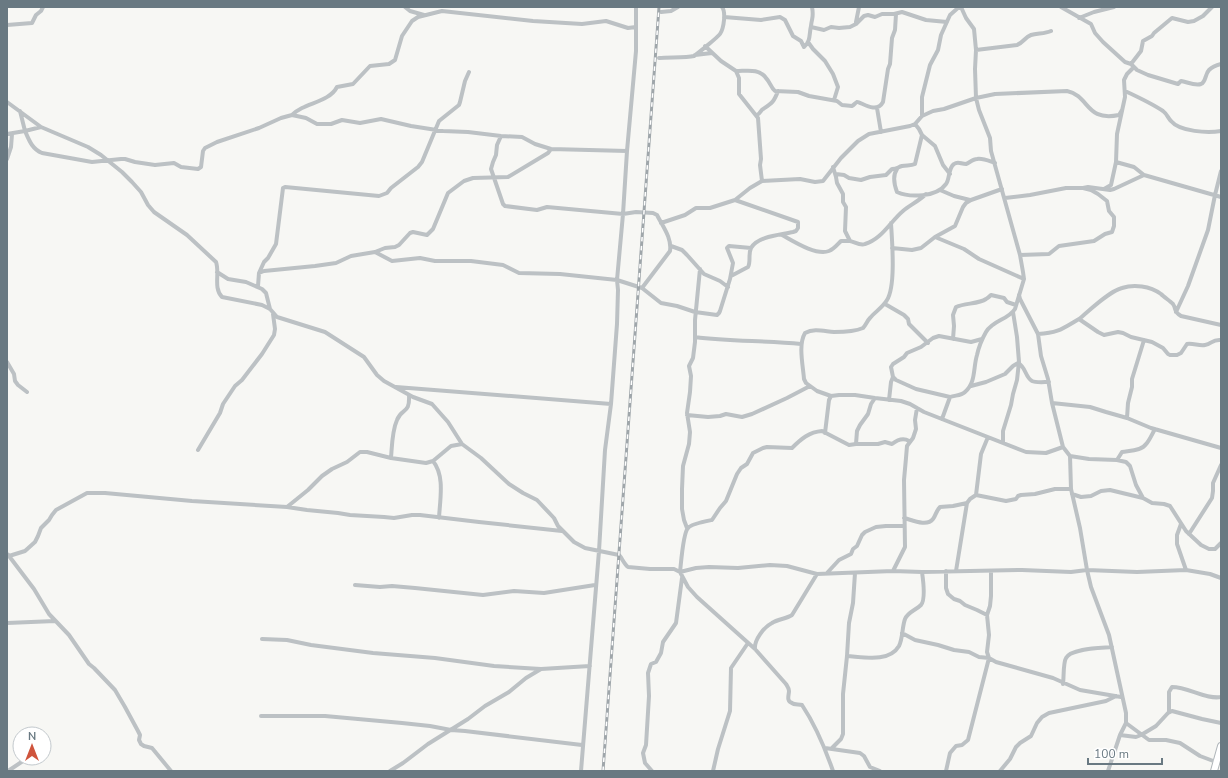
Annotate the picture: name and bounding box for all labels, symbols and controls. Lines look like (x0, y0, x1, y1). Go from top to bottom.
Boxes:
north arrow (12, 726, 52, 766)
text: N (28, 729, 36, 744)
scale bar (1088, 740, 1162, 766)
text: 100 m (1094, 746, 1129, 762)

